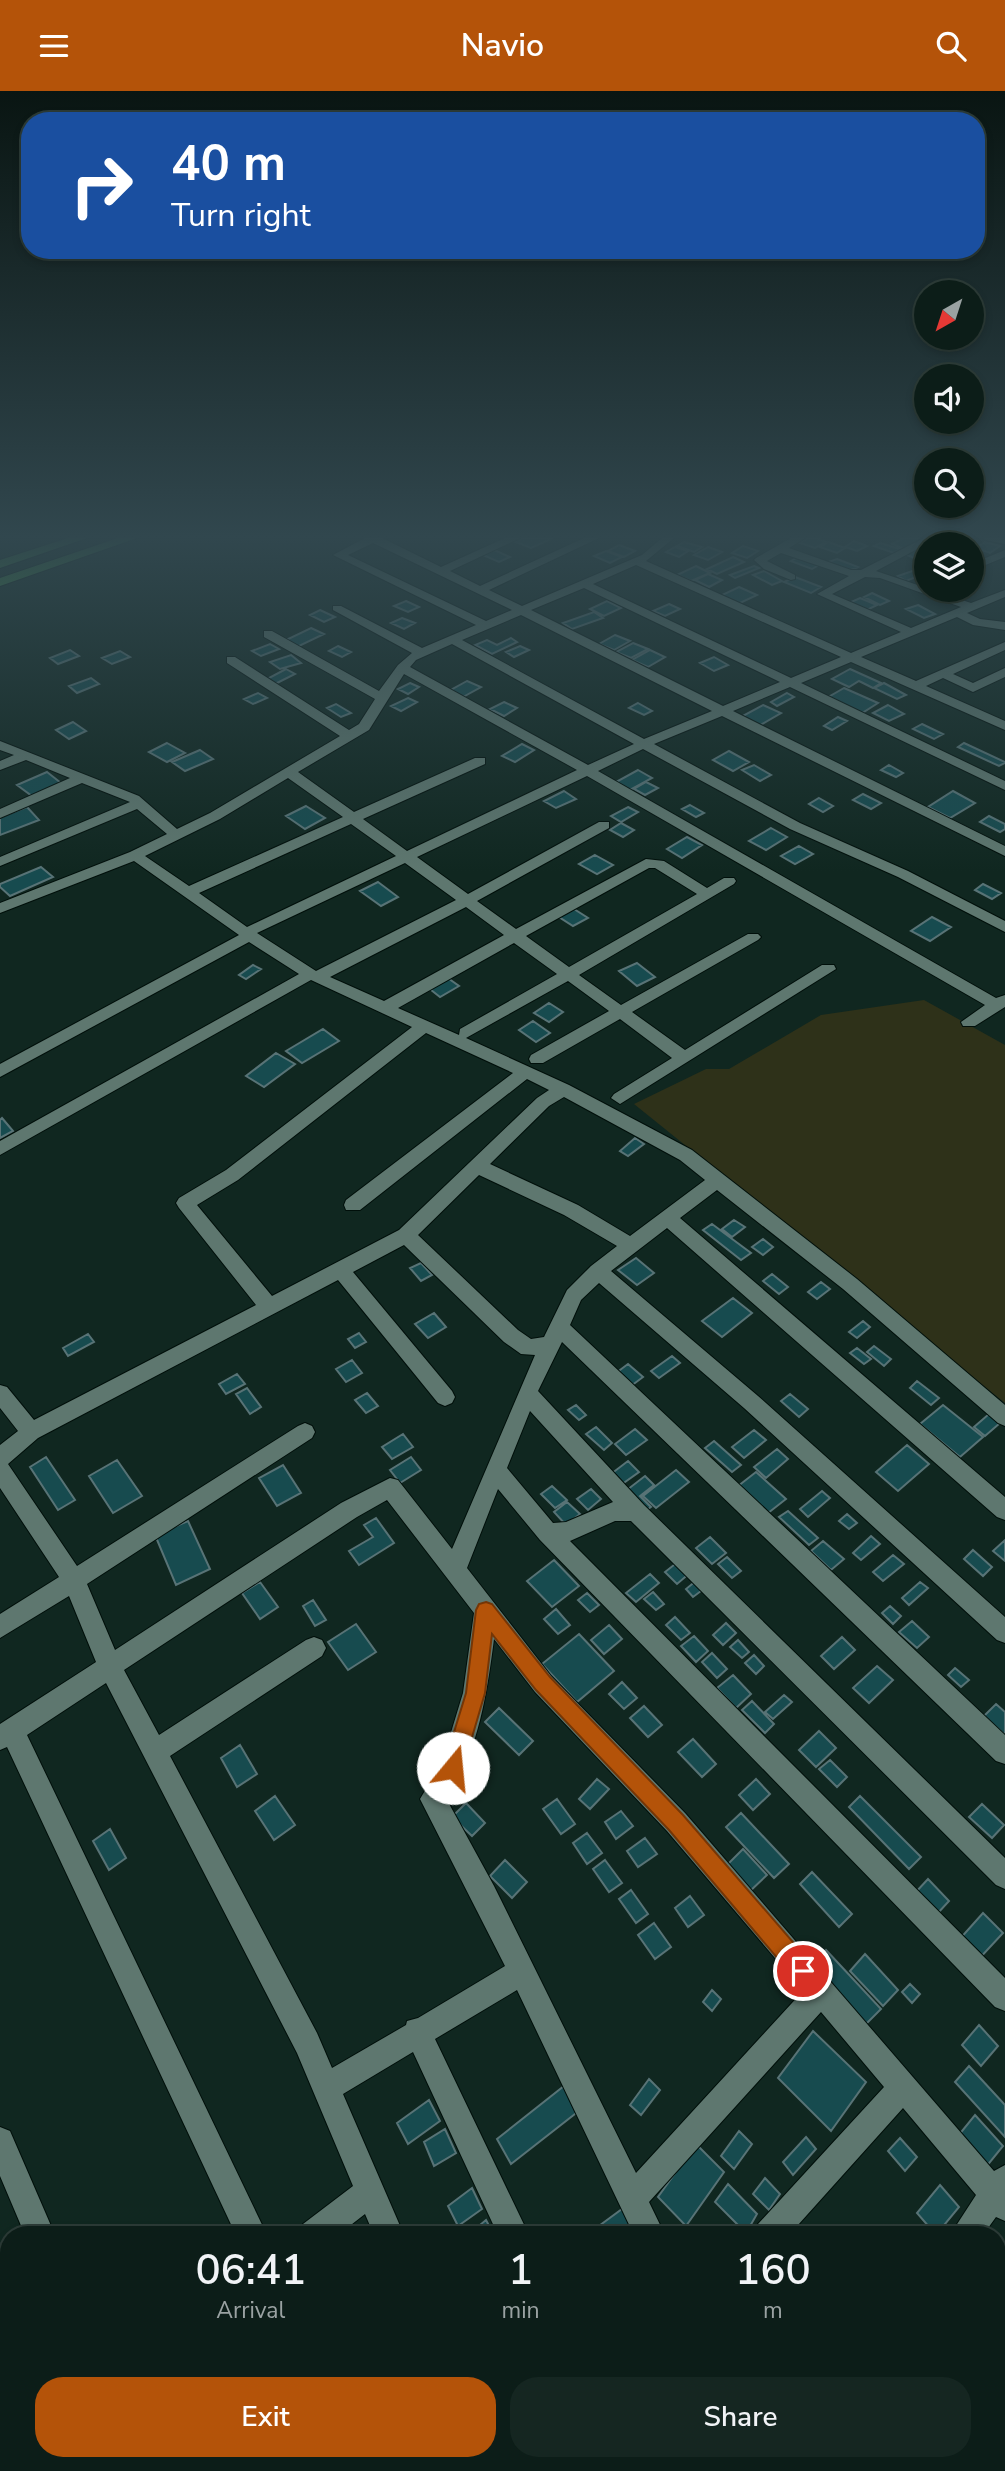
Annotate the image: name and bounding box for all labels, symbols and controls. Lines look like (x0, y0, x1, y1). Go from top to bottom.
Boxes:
text: Navio (461, 24, 544, 67)
icon: menu (35, 27, 73, 65)
icon: search (932, 27, 970, 65)
text: 40 m (171, 130, 286, 197)
icon: right (56, 140, 147, 231)
text: Turn right (171, 194, 311, 237)
north arrow (914, 280, 984, 350)
map controls (914, 280, 984, 602)
button: sound (914, 364, 984, 434)
button: search (914, 448, 984, 518)
button: layers (914, 532, 984, 602)
position arrow (416, 1731, 490, 1805)
pin (773, 1941, 833, 2001)
icon: arrive (784, 1952, 822, 1990)
text: 06:41 (195, 2242, 306, 2299)
text: 1 (508, 2242, 533, 2299)
text: 160 (735, 2242, 811, 2299)
text: Arrival (216, 2295, 285, 2326)
text: min (502, 2295, 540, 2326)
text: m (763, 2295, 783, 2326)
button: Exit (35, 2377, 496, 2457)
button: Share (510, 2377, 971, 2457)

